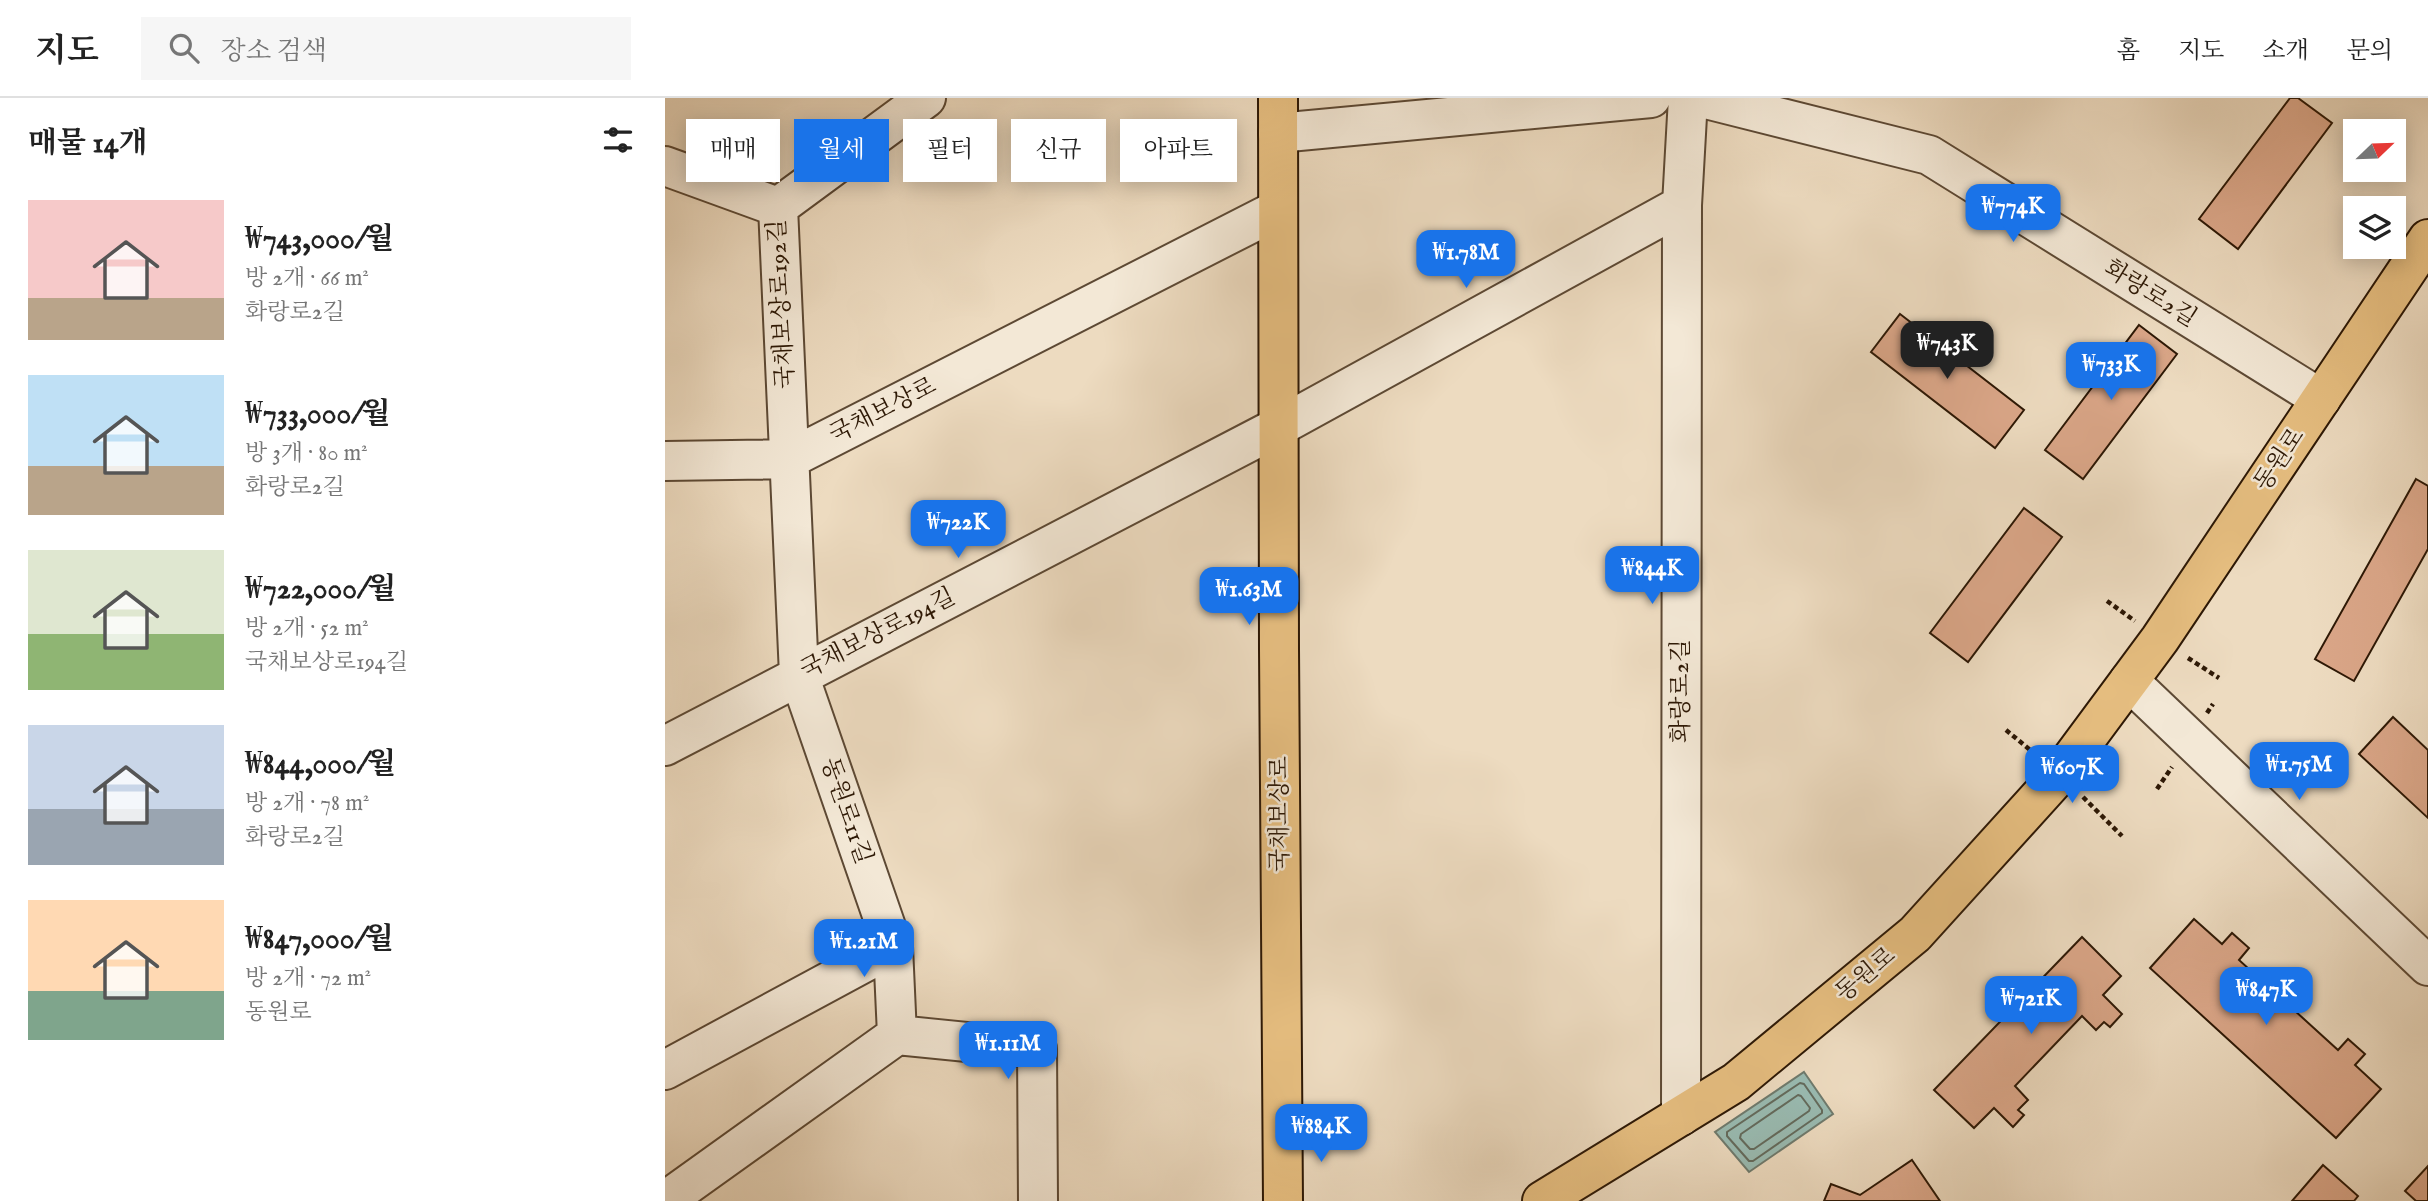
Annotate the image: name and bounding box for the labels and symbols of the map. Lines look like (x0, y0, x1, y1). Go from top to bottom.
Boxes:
north arrow (2343, 119, 2406, 182)
pin: ₩774K (1964, 184, 2062, 244)
street label: 국채보상로192길 (762, 218, 802, 390)
pin: ₩1.78M (1409, 230, 1523, 290)
street label: 화랑로2길 (2098, 253, 2202, 335)
pin: ₩743K (1898, 322, 1996, 381)
pin: ₩733K (2062, 342, 2160, 402)
street label: 국채보상로 (824, 371, 942, 451)
street label: 동원로 (2248, 422, 2312, 498)
pin: ₩722K (909, 500, 1007, 560)
pin: ₩844K (1603, 546, 1701, 606)
pin: ₩1.63M (1192, 568, 1306, 627)
street label: 국채보상로194길 (795, 582, 961, 686)
street label: 화랑로2길 (1666, 639, 1697, 743)
pin: ₩1.75M (2242, 742, 2356, 802)
pin: ₩607K (2023, 746, 2121, 805)
street label: 동원로11길 (813, 754, 879, 868)
street label: 국채보상로 (1265, 756, 1296, 872)
pin: ₩1.21M (807, 920, 921, 979)
street label: 동원로 (1829, 941, 1903, 1009)
pin: ₩847K (2217, 968, 2315, 1027)
pin: ₩721K (1982, 976, 2080, 1036)
pin: ₩1.11M (951, 1021, 1065, 1081)
pin: ₩884K (1272, 1104, 1370, 1164)

